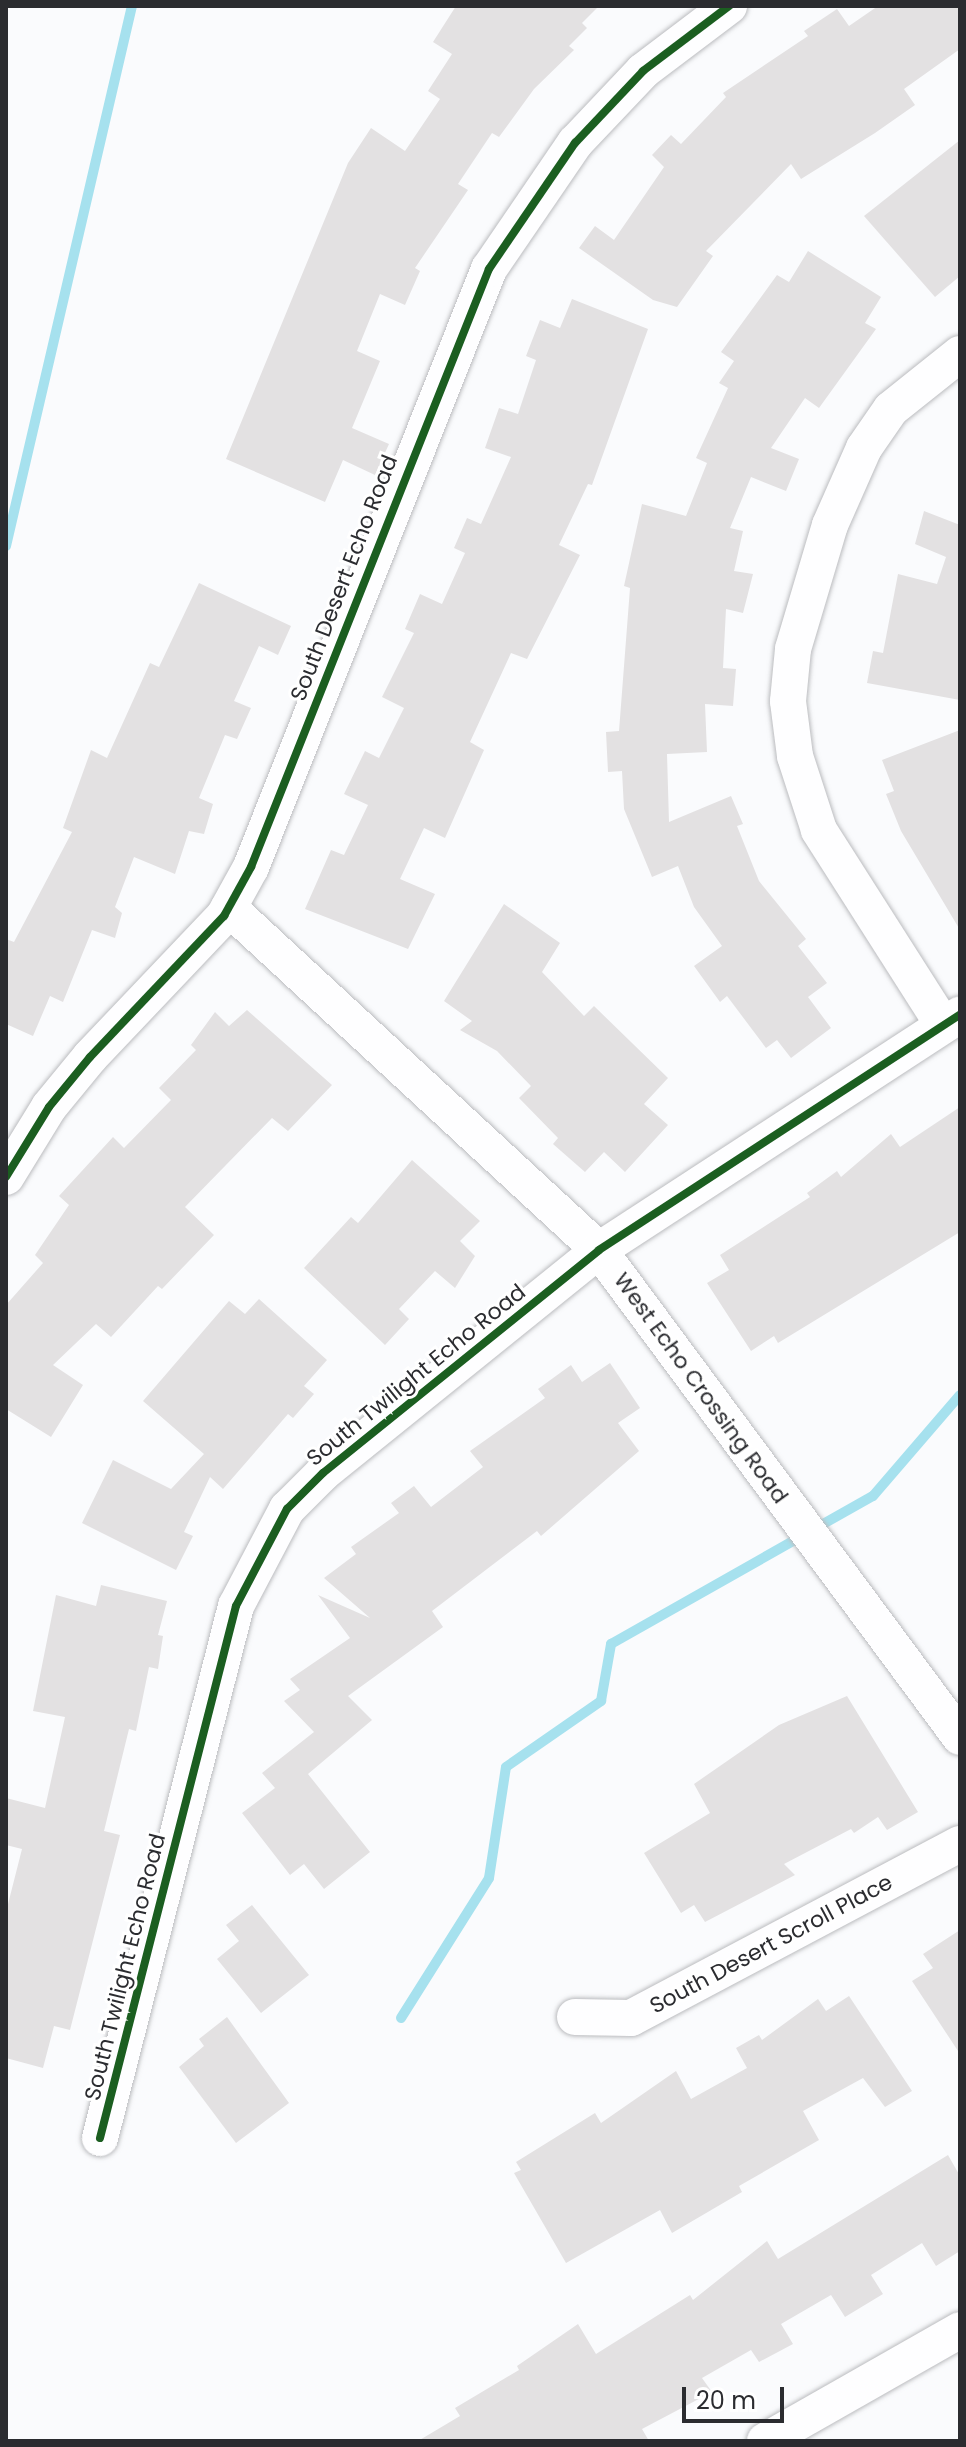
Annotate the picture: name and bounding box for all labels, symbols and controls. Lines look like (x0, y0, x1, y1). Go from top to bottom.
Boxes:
street label: South Desert Echo Road (285, 451, 403, 705)
street label: West Echo Crossing Road (608, 1267, 794, 1509)
street label: South Twilight Echo Road (301, 1279, 531, 1471)
street label: South Twilight Echo Road (79, 1831, 171, 2103)
street label: South Desert Scroll Place (645, 1869, 897, 2019)
scale bar (686, 2371, 788, 2421)
text: 20 m (696, 2384, 756, 2417)

